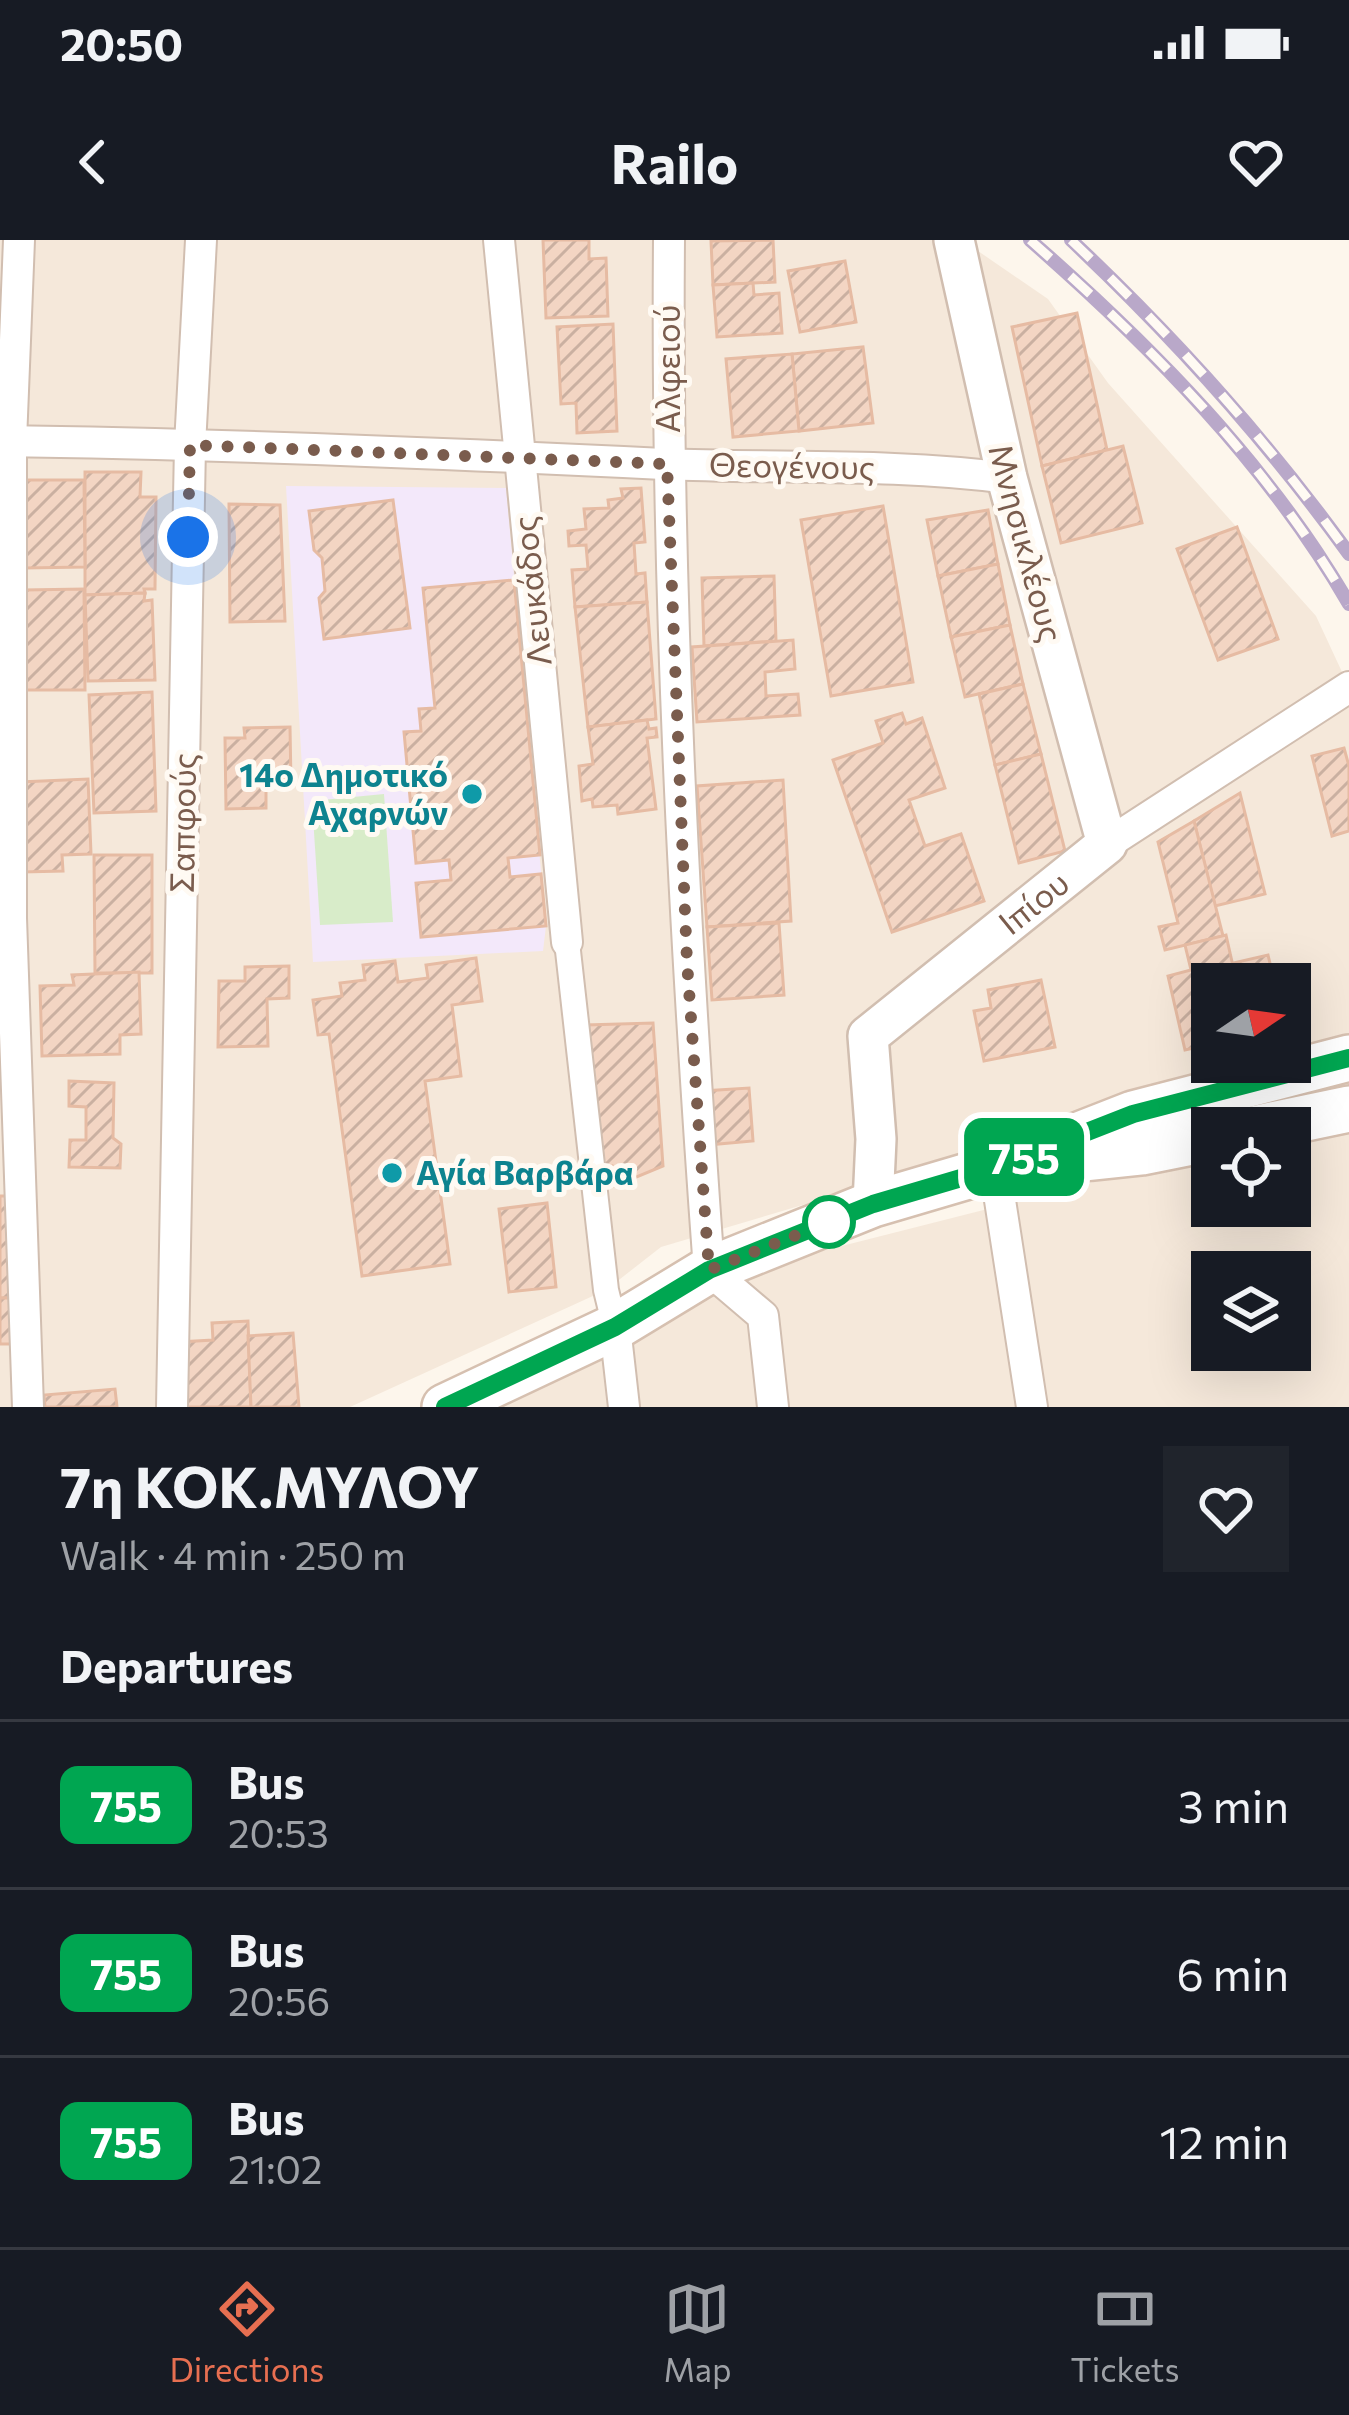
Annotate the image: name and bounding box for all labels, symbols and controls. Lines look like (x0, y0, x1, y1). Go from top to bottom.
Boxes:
text: 20:50 (60, 15, 183, 70)
icon: back (60, 129, 126, 195)
text: Railo (611, 129, 738, 195)
icon: heart (1223, 129, 1289, 195)
street label: Αλφειού (646, 305, 687, 433)
street label: Μνησικλέους (981, 439, 1074, 646)
street label: Θεογένους (709, 443, 876, 486)
your location (158, 507, 218, 567)
street label: Λευκάδος (502, 514, 559, 668)
street label: Σαπφούς (160, 753, 203, 893)
place label: 14ο Δημοτικό Αχαρνών (239, 753, 448, 832)
marker: 14ο Δημοτικό Αχαρνών (459, 781, 485, 807)
street label: Ιπίου (990, 861, 1076, 942)
north arrow (1191, 963, 1311, 1083)
map controls (1191, 963, 1311, 1371)
button: locate (1191, 1107, 1311, 1227)
line badge: 755 (955, 1118, 1093, 1196)
text: 755 (988, 1131, 1060, 1183)
place label: Αγία Βαρβάρα (416, 1151, 634, 1192)
marker: Αγία Βαρβάρα (379, 1160, 405, 1186)
unlabelled marker (804, 1197, 854, 1247)
button: layers (1191, 1251, 1311, 1371)
button: heart (1163, 1446, 1289, 1572)
text: 7η ΚΟΚ.ΜΥΛΟΥ (60, 1450, 480, 1520)
text: Walk · 4 min · 250 m (60, 1530, 406, 1578)
text: Departures (60, 1637, 293, 1692)
text: Bus (228, 1753, 304, 1808)
text: 3 min (1178, 1777, 1289, 1832)
text: 755 (90, 1779, 162, 1831)
text: 20:53 (228, 1808, 329, 1856)
text: Bus (228, 1921, 304, 1976)
text: 6 min (1176, 1945, 1289, 2000)
text: 755 (90, 1947, 162, 1999)
text: 20:56 (228, 1976, 330, 2024)
text: Bus (228, 2089, 304, 2144)
text: 12 min (1160, 2113, 1289, 2168)
text: 755 (90, 2115, 162, 2167)
text: 21:02 (228, 2144, 322, 2192)
tab: Directions (170, 2276, 324, 2389)
tab: Map (663, 2276, 731, 2389)
tab: Tickets (1071, 2276, 1179, 2389)

